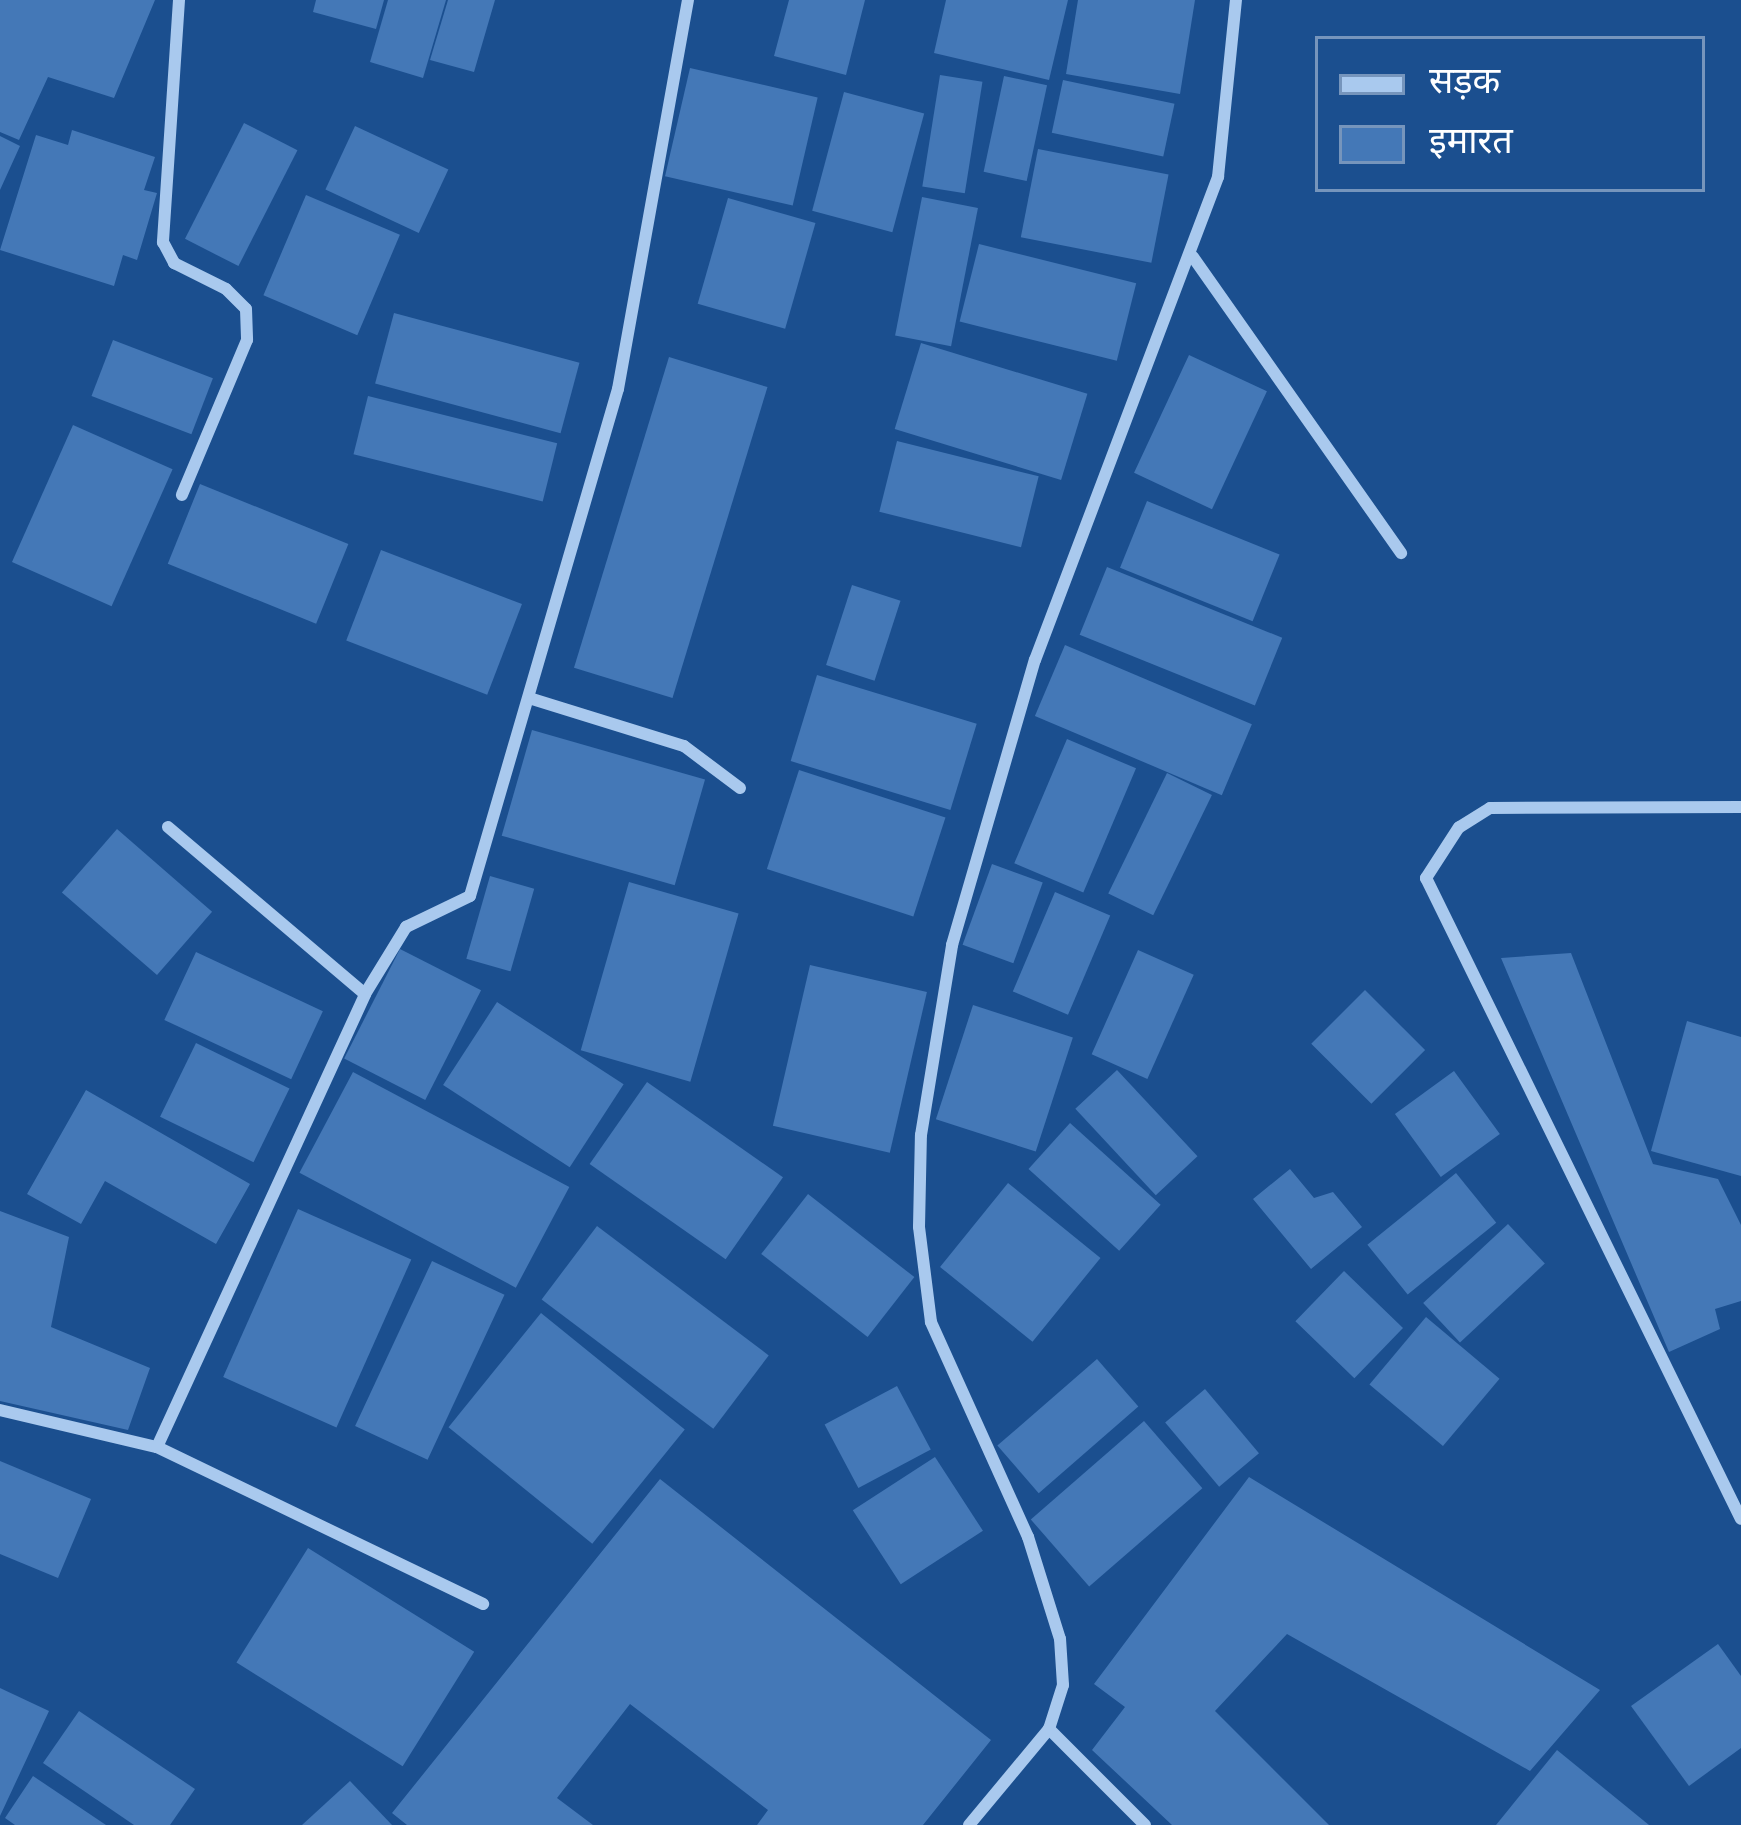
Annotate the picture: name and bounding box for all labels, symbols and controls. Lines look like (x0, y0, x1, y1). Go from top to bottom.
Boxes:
legend (1315, 36, 1705, 192)
text: सड़क (1429, 61, 1500, 104)
text: इमारत (1429, 121, 1513, 164)

